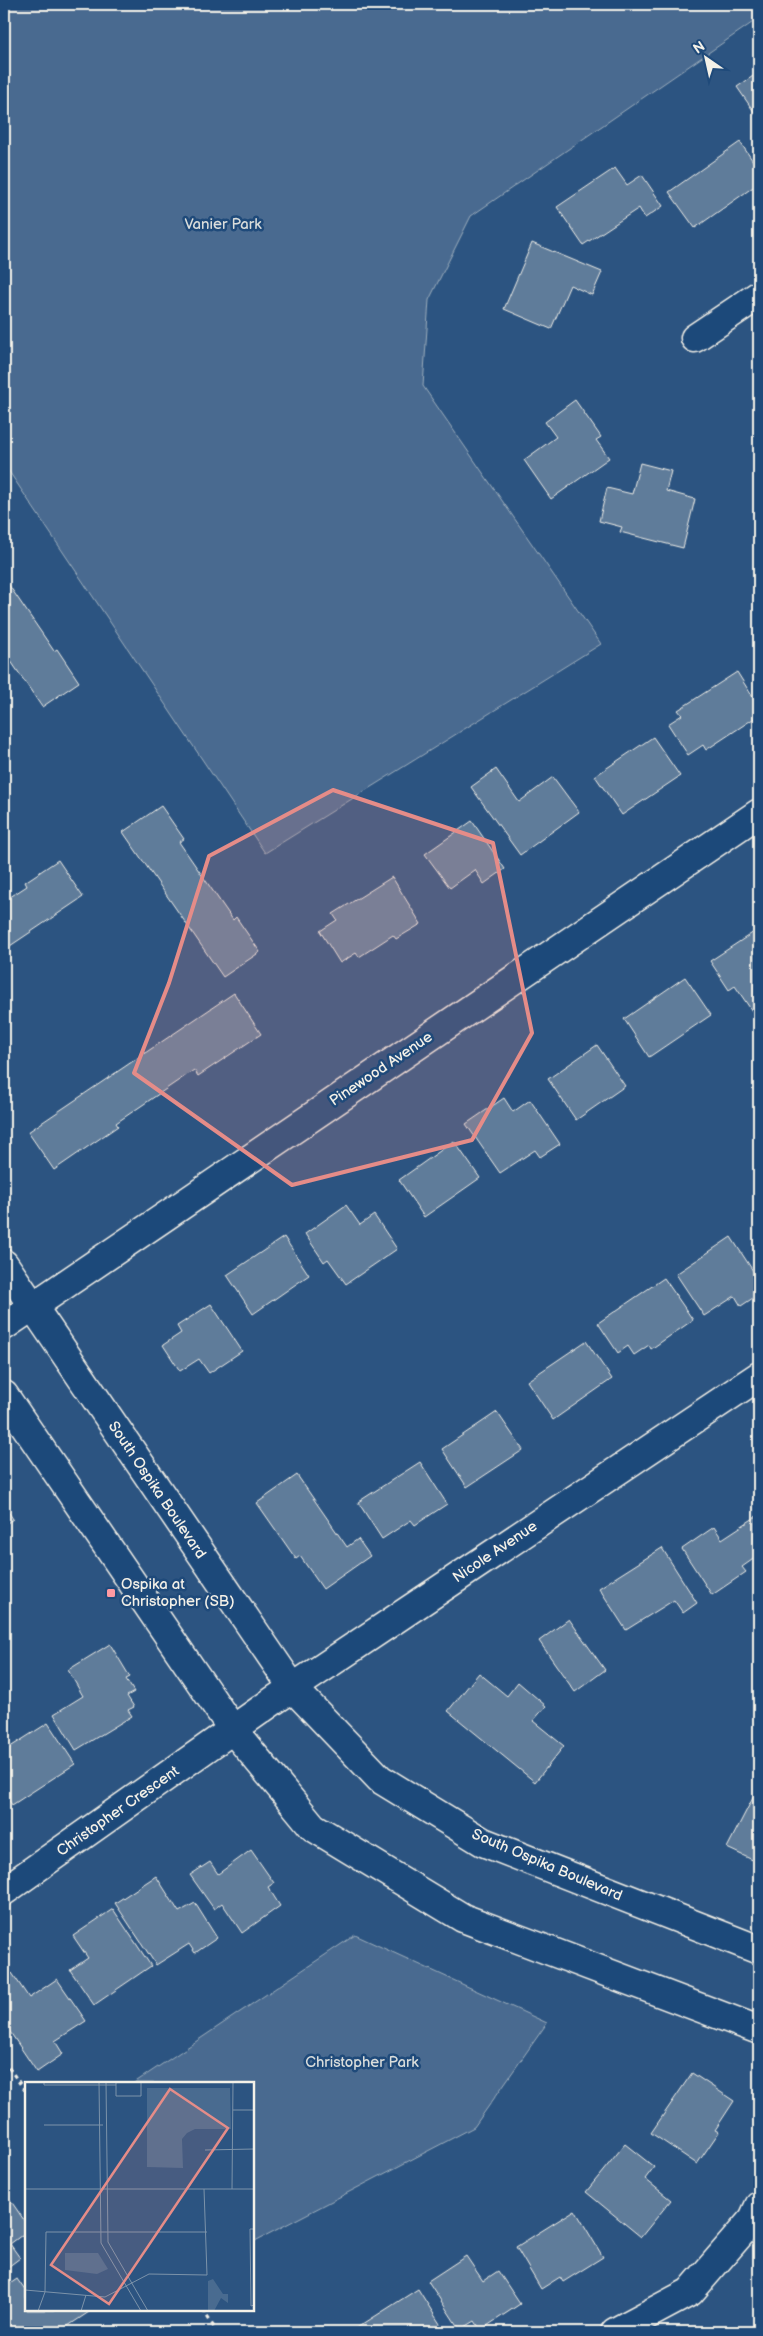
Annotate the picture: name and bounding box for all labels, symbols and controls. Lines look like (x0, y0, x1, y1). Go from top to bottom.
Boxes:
north arrow (680, 32, 730, 82)
text: N (690, 38, 708, 58)
park label: Vanier Park (184, 215, 262, 234)
street label: Pinewood Avenue (326, 1027, 436, 1111)
street label: South Ospika Boulevard (104, 1418, 210, 1562)
street label: Nicole Avenue (449, 1517, 541, 1587)
place label: Ospika at Christopher (SB) (121, 1575, 235, 1611)
marker: Ospika at Christopher (SB) (105, 1587, 117, 1599)
street label: Christopher Crescent (53, 1761, 183, 1860)
street label: South Ospika Boulevard (469, 1825, 625, 1905)
park label: Christopher Park (305, 2053, 419, 2072)
inset map (25, 2082, 254, 2311)

